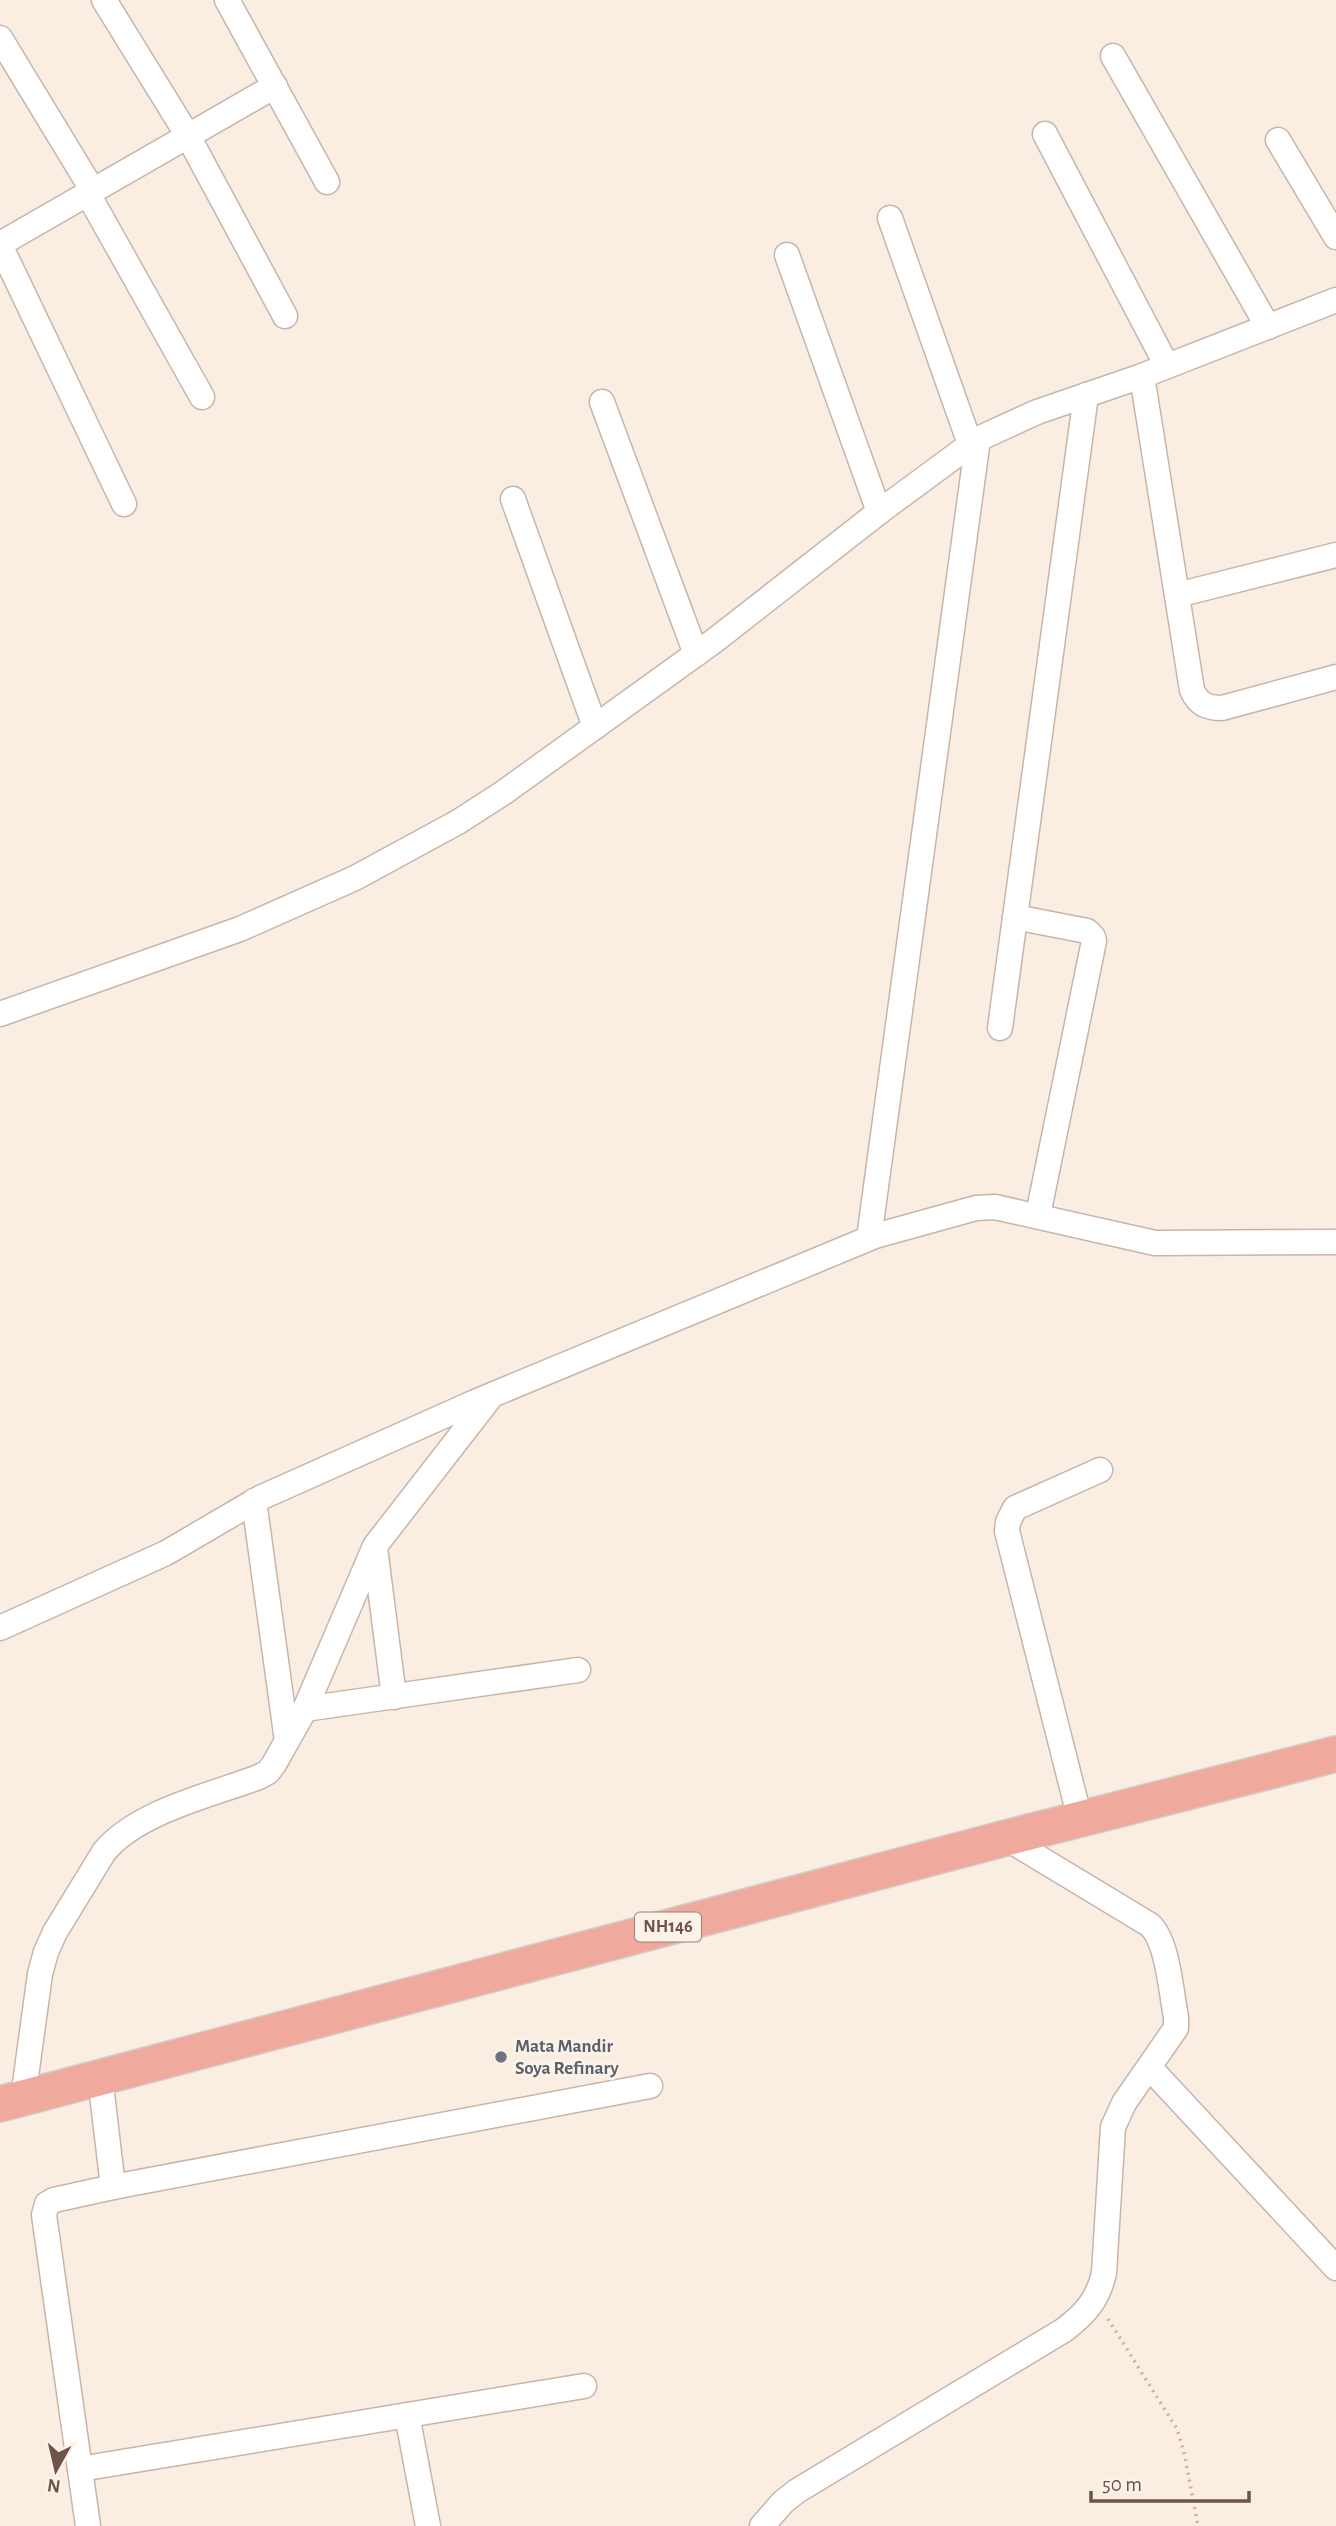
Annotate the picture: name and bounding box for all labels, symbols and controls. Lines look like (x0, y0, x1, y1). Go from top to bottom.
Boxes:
road number: NH146 (635, 1912, 701, 1941)
place label: Mata Mandir Soya Refinary (515, 2037, 619, 2078)
marker: Mata Mandir Soya Refinary (493, 2049, 509, 2065)
north arrow (21, 2435, 91, 2505)
scale bar (1091, 2460, 1248, 2504)
text: 50 m (1102, 2474, 1142, 2495)
text: N (46, 2475, 62, 2496)

